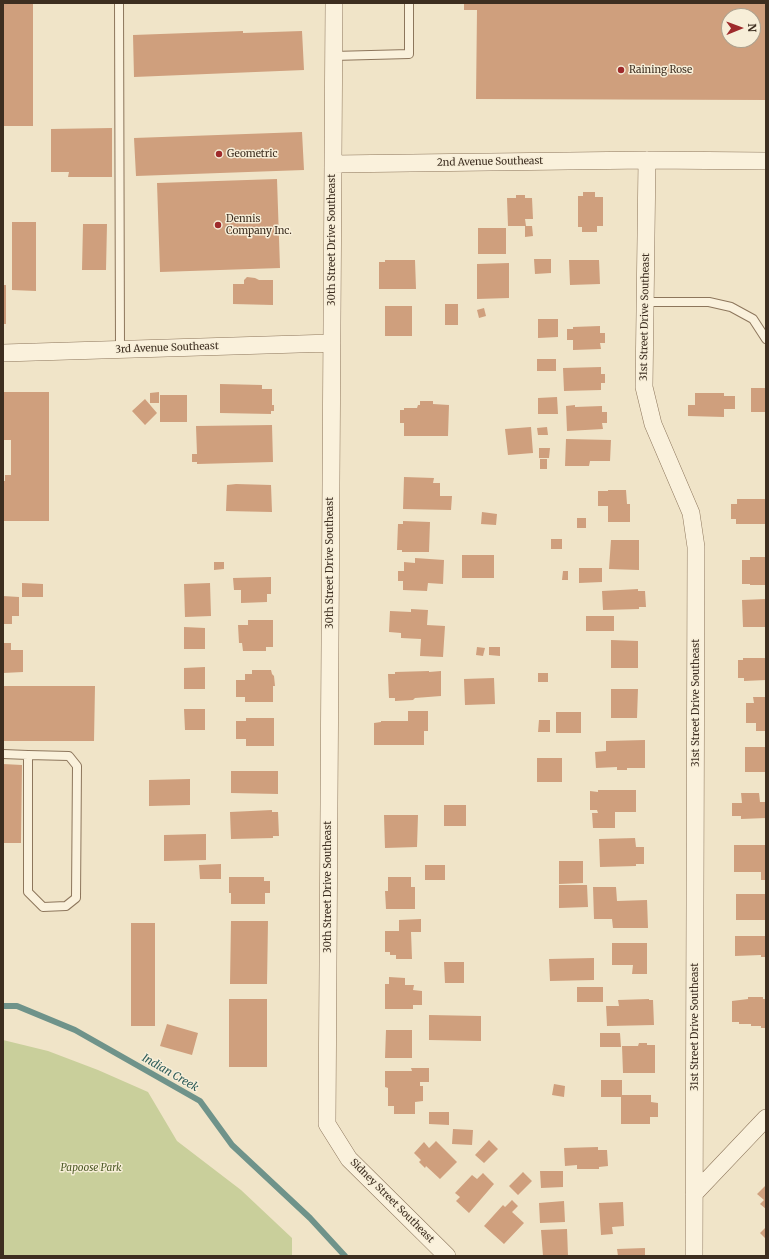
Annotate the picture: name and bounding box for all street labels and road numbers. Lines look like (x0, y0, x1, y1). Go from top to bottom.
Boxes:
street label: 2nd Avenue Southeast (437, 155, 543, 169)
street label: 30th Street Drive Southeast (326, 174, 338, 306)
street label: 31st Street Drive Southeast (638, 253, 652, 381)
street label: 3rd Avenue Southeast (115, 340, 219, 356)
street label: 30th Street Drive Southeast (324, 497, 336, 629)
street label: 31st Street Drive Southeast (690, 639, 702, 767)
street label: 30th Street Drive Southeast (322, 821, 334, 953)
street label: 31st Street Drive Southeast (689, 963, 701, 1091)
street label: Sidney Street Southeast (347, 1156, 437, 1246)

